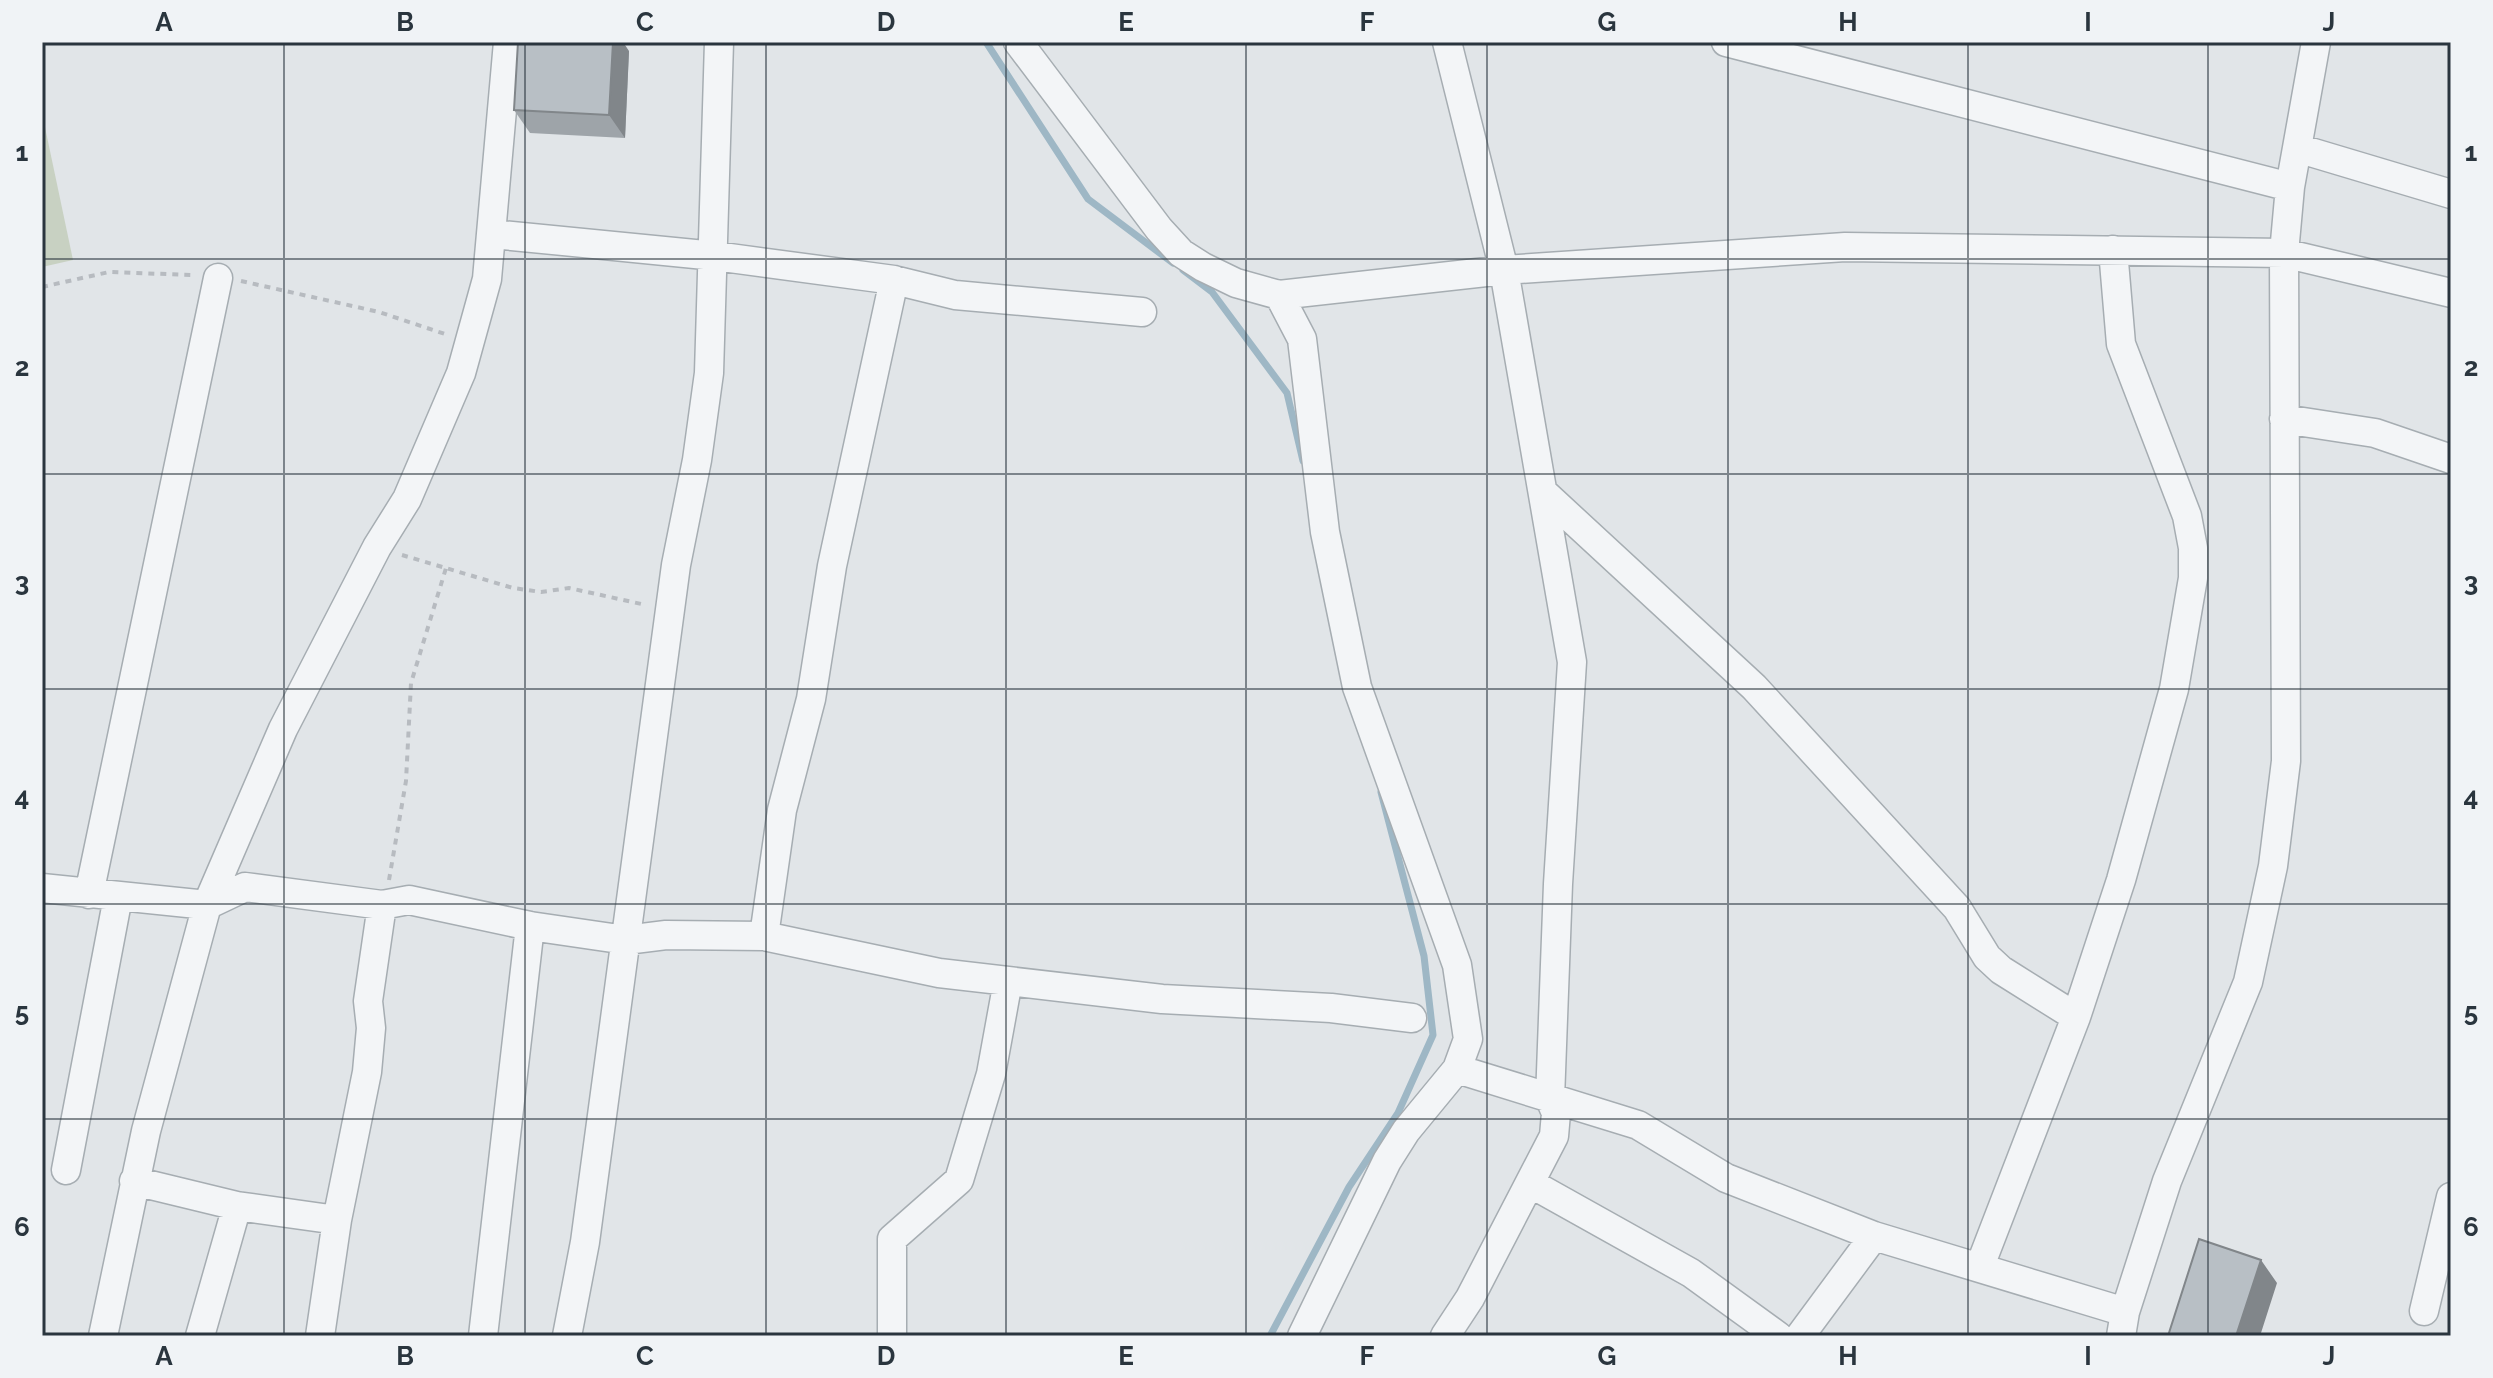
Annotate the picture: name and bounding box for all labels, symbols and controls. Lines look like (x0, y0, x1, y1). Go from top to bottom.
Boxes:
text: A (155, 7, 173, 37)
text: B (396, 7, 414, 37)
text: C (636, 7, 654, 37)
text: D (877, 7, 895, 37)
text: E (1118, 7, 1134, 37)
text: F (1360, 7, 1375, 37)
text: G (1598, 7, 1616, 37)
text: H (1838, 7, 1858, 37)
text: I (2084, 7, 2092, 37)
text: J (2323, 7, 2335, 37)
text: 1 (16, 137, 29, 167)
text: 1 (2465, 137, 2478, 167)
text: 2 (15, 352, 29, 382)
text: 2 (2464, 352, 2478, 382)
text: 3 (15, 567, 29, 597)
text: 3 (2464, 567, 2478, 597)
text: 4 (15, 782, 29, 812)
text: 4 (2464, 782, 2478, 812)
text: 5 (15, 997, 29, 1027)
text: 5 (2464, 997, 2478, 1027)
text: 6 (14, 1212, 30, 1242)
text: 6 (2463, 1212, 2479, 1242)
text: A (155, 1341, 173, 1371)
text: B (396, 1341, 414, 1371)
text: C (636, 1341, 654, 1371)
text: D (877, 1341, 895, 1371)
text: E (1118, 1341, 1134, 1371)
text: F (1360, 1341, 1375, 1371)
text: G (1598, 1341, 1616, 1371)
text: H (1838, 1341, 1858, 1371)
text: I (2084, 1341, 2092, 1371)
text: J (2323, 1341, 2335, 1371)

